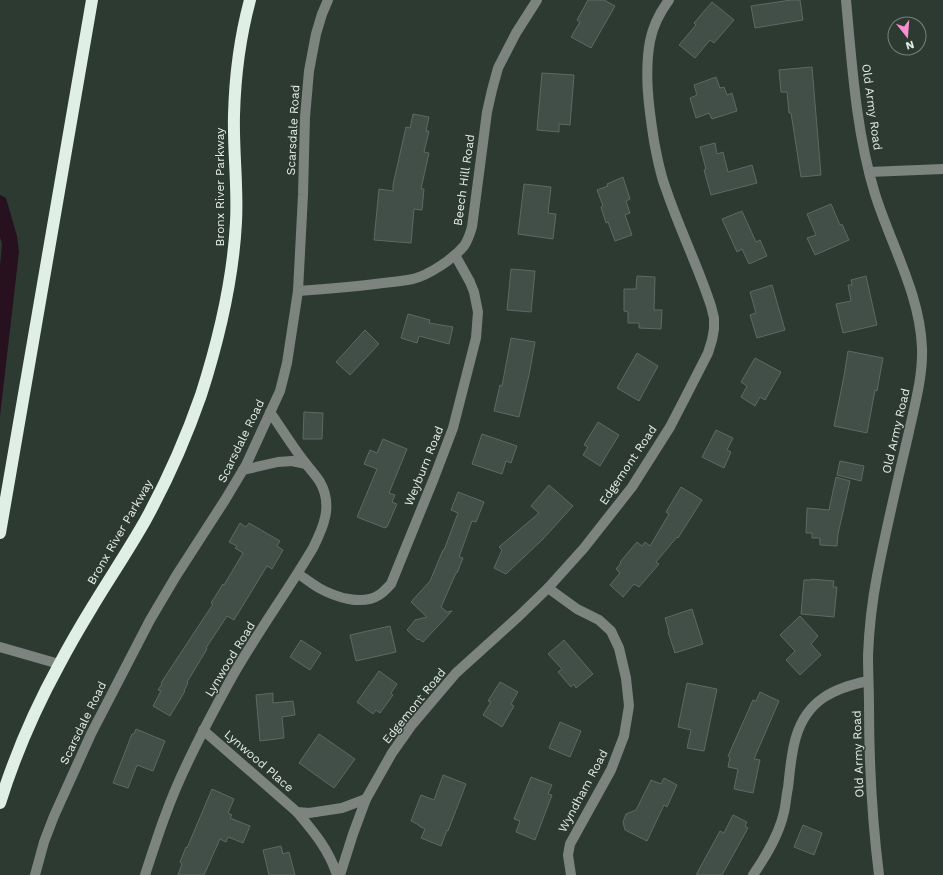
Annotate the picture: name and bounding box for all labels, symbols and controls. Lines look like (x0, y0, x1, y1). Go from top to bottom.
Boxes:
north arrow (887, 16, 927, 56)
text: N (904, 38, 916, 52)
street label: Old Army Road (859, 63, 885, 151)
street label: Scarsdale Road (284, 84, 302, 176)
street label: Bronx River Parkway (213, 127, 227, 246)
street label: Beech Hill Road (451, 133, 477, 227)
street label: Old Army Road (879, 387, 913, 475)
street label: Scarsdale Road (215, 397, 267, 485)
street label: Edgemont Road (596, 423, 660, 507)
street label: Weyburn Road (402, 424, 446, 508)
street label: Bronx River Parkway (84, 476, 156, 587)
street label: Lynwood Road (202, 619, 258, 699)
street label: Edgemont Road (379, 666, 449, 746)
street label: Scarsdale Road (57, 679, 109, 767)
street label: Old Army Road (849, 710, 867, 798)
street label: Lynwood Place (222, 727, 296, 795)
street label: Wyndham Road (555, 747, 611, 835)

